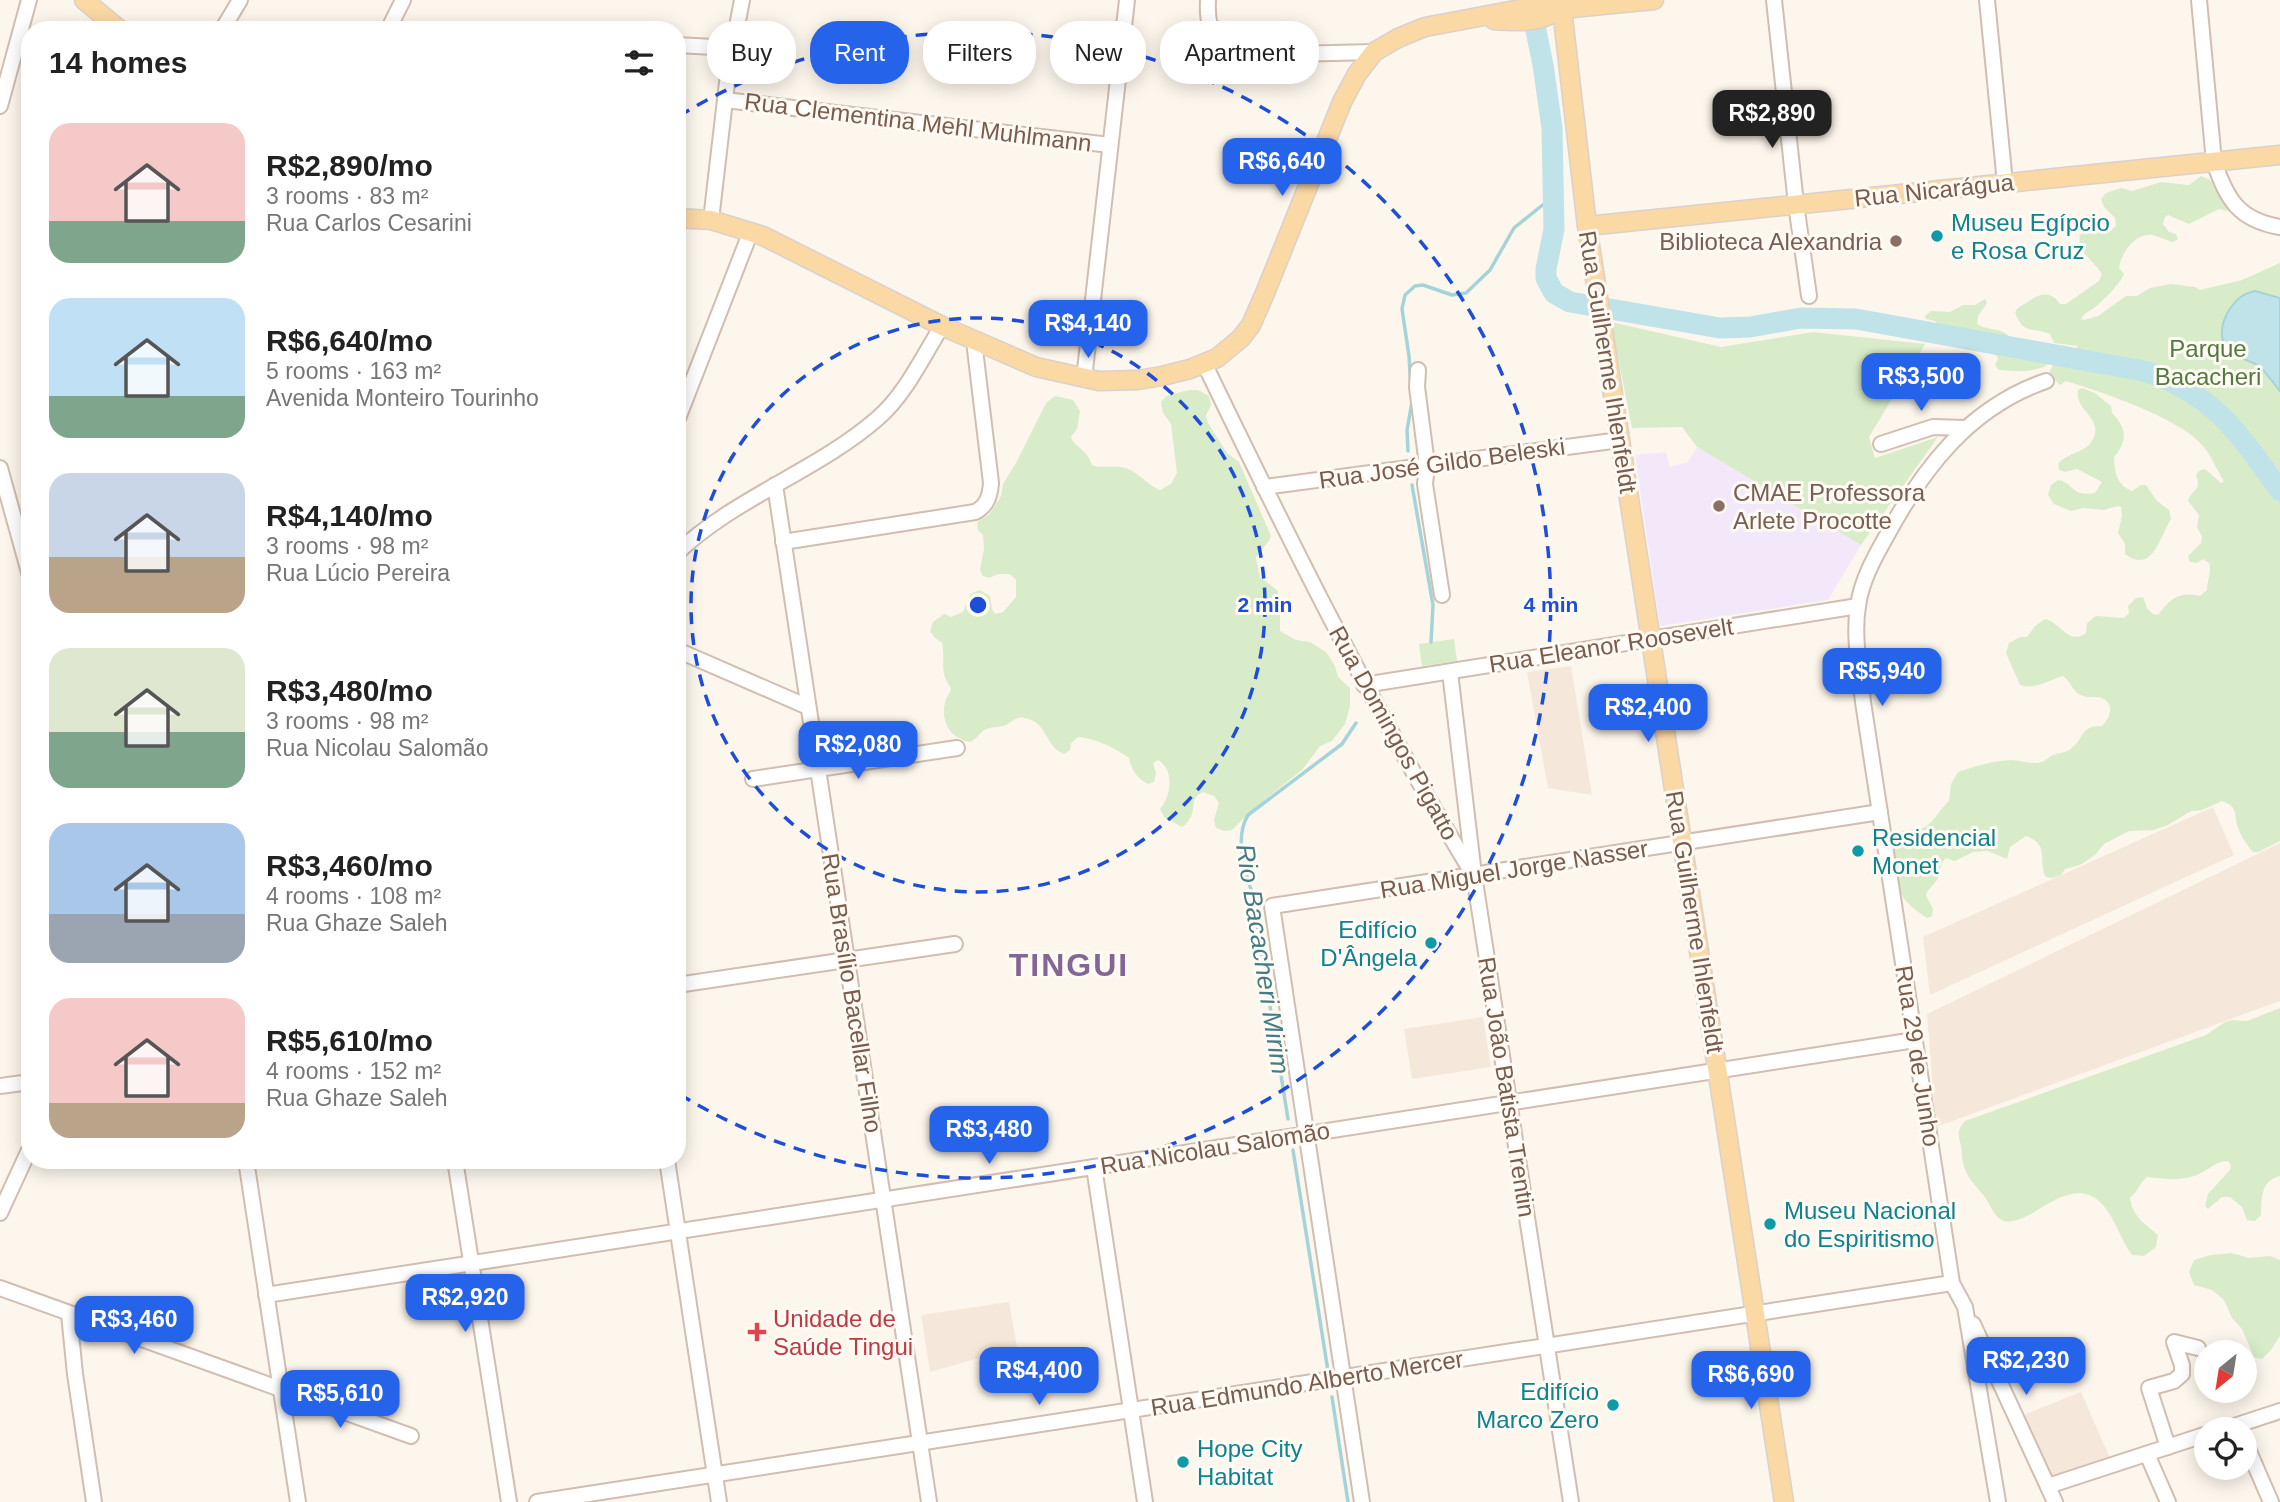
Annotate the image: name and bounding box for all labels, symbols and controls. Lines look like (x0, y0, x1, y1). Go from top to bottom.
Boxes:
chip: Buy (707, 21, 796, 84)
chip: Rent (810, 21, 909, 84)
chip: Filters (923, 21, 1036, 84)
chip: New (1050, 21, 1146, 84)
chip: Apartment (1160, 21, 1319, 84)
icon: filters (620, 44, 658, 82)
text: 14 homes (49, 46, 187, 79)
street label: Rua Clementina Mehl Muhlmann (743, 87, 1093, 157)
pin: R$2,890 (1707, 90, 1837, 150)
text: R$2,890 (1729, 100, 1815, 126)
pin: R$6,640 (1217, 138, 1347, 198)
text: R$6,640 (1239, 148, 1325, 174)
text: R$2,890/mo (266, 149, 433, 182)
icon: home (105, 151, 189, 235)
street label: Rua Nicarágua (1853, 168, 2016, 212)
text: 3 rooms · 83 m² (266, 183, 428, 209)
place label: Museu Egípcio e Rosa Cruz (1951, 209, 2110, 264)
text: Rua Carlos Cesarini (266, 210, 472, 236)
place label: Biblioteca Alexandria (1659, 228, 1883, 255)
marker: Museu Egípcio e Rosa Cruz (1929, 228, 1945, 244)
street label: Rua Guilherme Ihlenfeldt (1574, 229, 1642, 496)
marker: Biblioteca Alexandria (1888, 233, 1904, 249)
pin: R$4,140 (1023, 300, 1153, 360)
text: R$4,140 (1045, 310, 1131, 336)
text: R$6,640/mo (266, 324, 433, 357)
icon: home (105, 326, 189, 410)
park label: Parque Bacacheri (2155, 335, 2261, 390)
pin: R$3,500 (1856, 354, 1986, 413)
text: 5 rooms · 163 m² (266, 358, 441, 384)
text: R$3,500 (1878, 363, 1964, 389)
text: Avenida Monteiro Tourinho (266, 385, 539, 411)
street label: Rua José Gildo Beleski (1317, 432, 1567, 494)
place label: CMAE Professora Arlete Procotte (1733, 479, 1926, 534)
marker: CMAE Professora Arlete Procotte (1711, 498, 1727, 514)
text: R$4,140/mo (266, 499, 433, 532)
icon: home (105, 501, 189, 585)
text: 3 rooms · 98 m² (266, 533, 428, 559)
text: Rua Lúcio Pereira (266, 560, 450, 586)
centre of rings (966, 593, 990, 617)
text: 2 min (1238, 593, 1292, 616)
text: 4 min (1524, 593, 1578, 616)
street label: Rua Eleanor Roosevelt (1487, 612, 1735, 678)
street label: Rua Domingos Pigatto (1324, 621, 1464, 845)
pin: R$5,940 (1817, 648, 1947, 708)
text: R$5,940 (1839, 658, 1925, 684)
text: R$3,480/mo (266, 674, 433, 707)
icon: home (105, 676, 189, 760)
pin: R$2,400 (1583, 684, 1713, 744)
text: R$2,400 (1605, 694, 1691, 720)
text: 3 rooms · 98 m² (266, 708, 428, 734)
pin: R$2,080 (793, 722, 923, 781)
text: R$2,080 (815, 731, 901, 757)
text: Rua Nicolau Salomão (266, 735, 488, 761)
street label: Rua Guilherme Ihlenfeldt (1661, 789, 1729, 1056)
place label: Residencial Monet (1872, 824, 1996, 879)
street label: Rua Miguel Jorge Nasser (1378, 834, 1650, 904)
water label: Rio Bacacheri Mirim (1230, 842, 1296, 1076)
marker: Residencial Monet (1850, 843, 1866, 859)
text: R$3,460/mo (266, 849, 433, 882)
icon: home (105, 851, 189, 935)
street label: Rua Brasílio Bacellar Filho (817, 851, 887, 1135)
text: 4 rooms · 108 m² (266, 883, 441, 909)
text: Rua Ghaze Saleh (266, 910, 448, 936)
place label: Edifício D'Ângela (1320, 916, 1418, 971)
marker: Edifício D'Ângela (1423, 935, 1439, 951)
district label: TINGUI (1009, 947, 1129, 983)
street label: Rua João Batista Trentin (1473, 955, 1541, 1219)
street label: Rua 29 de Junho (1890, 964, 1946, 1148)
text: R$5,610/mo (266, 1024, 433, 1057)
icon: home (105, 1026, 189, 1110)
text: 4 rooms · 152 m² (266, 1058, 441, 1084)
text: Rua Ghaze Saleh (266, 1085, 448, 1111)
pin: R$3,480 (924, 1106, 1054, 1166)
text: R$3,480 (946, 1116, 1032, 1142)
street label: Rua Nicolau Salomão (1098, 1117, 1332, 1179)
place label: Museu Nacional do Espiritismo (1784, 1197, 1956, 1252)
marker: Museu Nacional do Espiritismo (1762, 1216, 1778, 1232)
pin: R$2,920 (400, 1274, 530, 1334)
text: R$2,920 (422, 1284, 508, 1310)
pin: R$3,460 (69, 1296, 199, 1356)
place label: Unidade de Saúde Tingui (773, 1305, 913, 1360)
text: R$3,460 (91, 1306, 177, 1332)
marker: Unidade de Saúde Tingui (747, 1322, 767, 1342)
pin: R$2,230 (1961, 1338, 2091, 1397)
north arrow (2194, 1340, 2258, 1404)
map controls (2194, 1340, 2257, 1480)
street label: Rua Edmundo Alberto Mercer (1149, 1345, 1465, 1421)
text: R$2,230 (1983, 1347, 2069, 1373)
pin: R$4,400 (974, 1348, 1104, 1407)
pin: R$6,690 (1686, 1352, 1816, 1411)
text: R$4,400 (996, 1357, 1082, 1383)
text: R$6,690 (1708, 1361, 1794, 1387)
pin: R$5,610 (275, 1370, 405, 1430)
place label: Edifício Marco Zero (1476, 1378, 1599, 1433)
text: R$5,610 (297, 1380, 383, 1406)
marker: Edifício Marco Zero (1605, 1397, 1621, 1413)
button: locate (2194, 1417, 2257, 1480)
place label: Hope City Habitat (1197, 1435, 1302, 1490)
marker: Hope City Habitat (1175, 1454, 1191, 1470)

